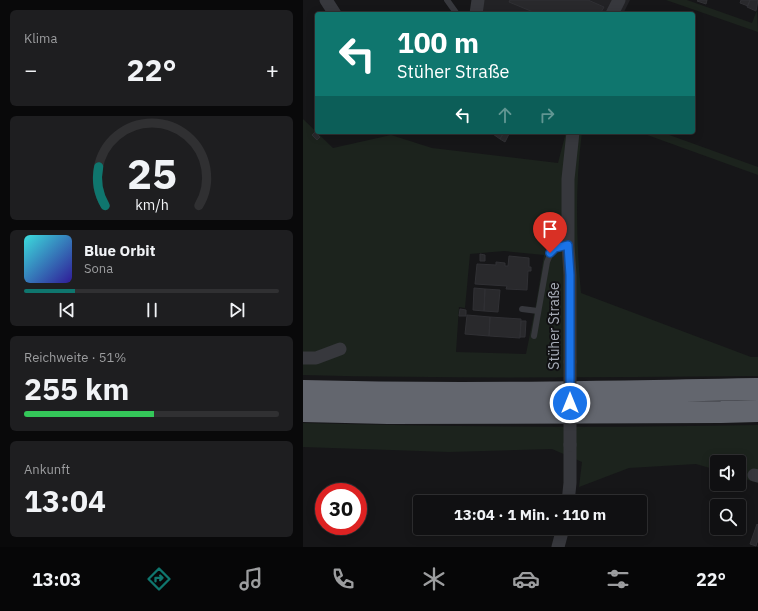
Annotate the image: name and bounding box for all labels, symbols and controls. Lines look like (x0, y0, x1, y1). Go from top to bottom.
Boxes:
text: 100 m (397, 24, 479, 61)
icon: left (331, 28, 383, 80)
text: Klima (24, 30, 57, 47)
text: 22° (126, 50, 177, 89)
text: − (24, 55, 37, 84)
text: + (266, 55, 279, 84)
text: Stüher Straße (397, 60, 509, 83)
icon: left (452, 104, 474, 126)
icon: ahead (494, 104, 516, 126)
icon: right (536, 104, 558, 126)
text: 25 (127, 146, 176, 200)
text: km/h (135, 194, 168, 213)
pin (533, 212, 567, 253)
icon: arrive (539, 218, 561, 240)
text: Blue Orbit (84, 241, 155, 260)
text: Sona (84, 260, 113, 277)
street label: Stüher Straße (545, 282, 563, 370)
icon: previous (56, 299, 78, 321)
icon: pause (141, 299, 163, 321)
icon: next (226, 299, 248, 321)
text: Reichweite · 51% (24, 349, 126, 366)
text: 255 km (24, 369, 129, 408)
position arrow (549, 382, 591, 424)
map controls (710, 455, 746, 535)
button: sound (710, 455, 746, 491)
text: Ankunft (24, 461, 70, 478)
text: 13:04 (24, 481, 106, 520)
speed limit sign: 30 (315, 483, 367, 535)
button: search (710, 499, 746, 535)
text: 13:04 · 1 Min. · 110 m (454, 505, 606, 524)
icon: directions (145, 565, 173, 593)
icon: music (237, 565, 265, 593)
icon: phone (329, 565, 357, 593)
icon: climate (420, 565, 448, 593)
icon: car (512, 565, 540, 593)
icon: filters (604, 565, 632, 593)
text: 13:03 (32, 568, 81, 591)
text: 22° (696, 568, 726, 591)

